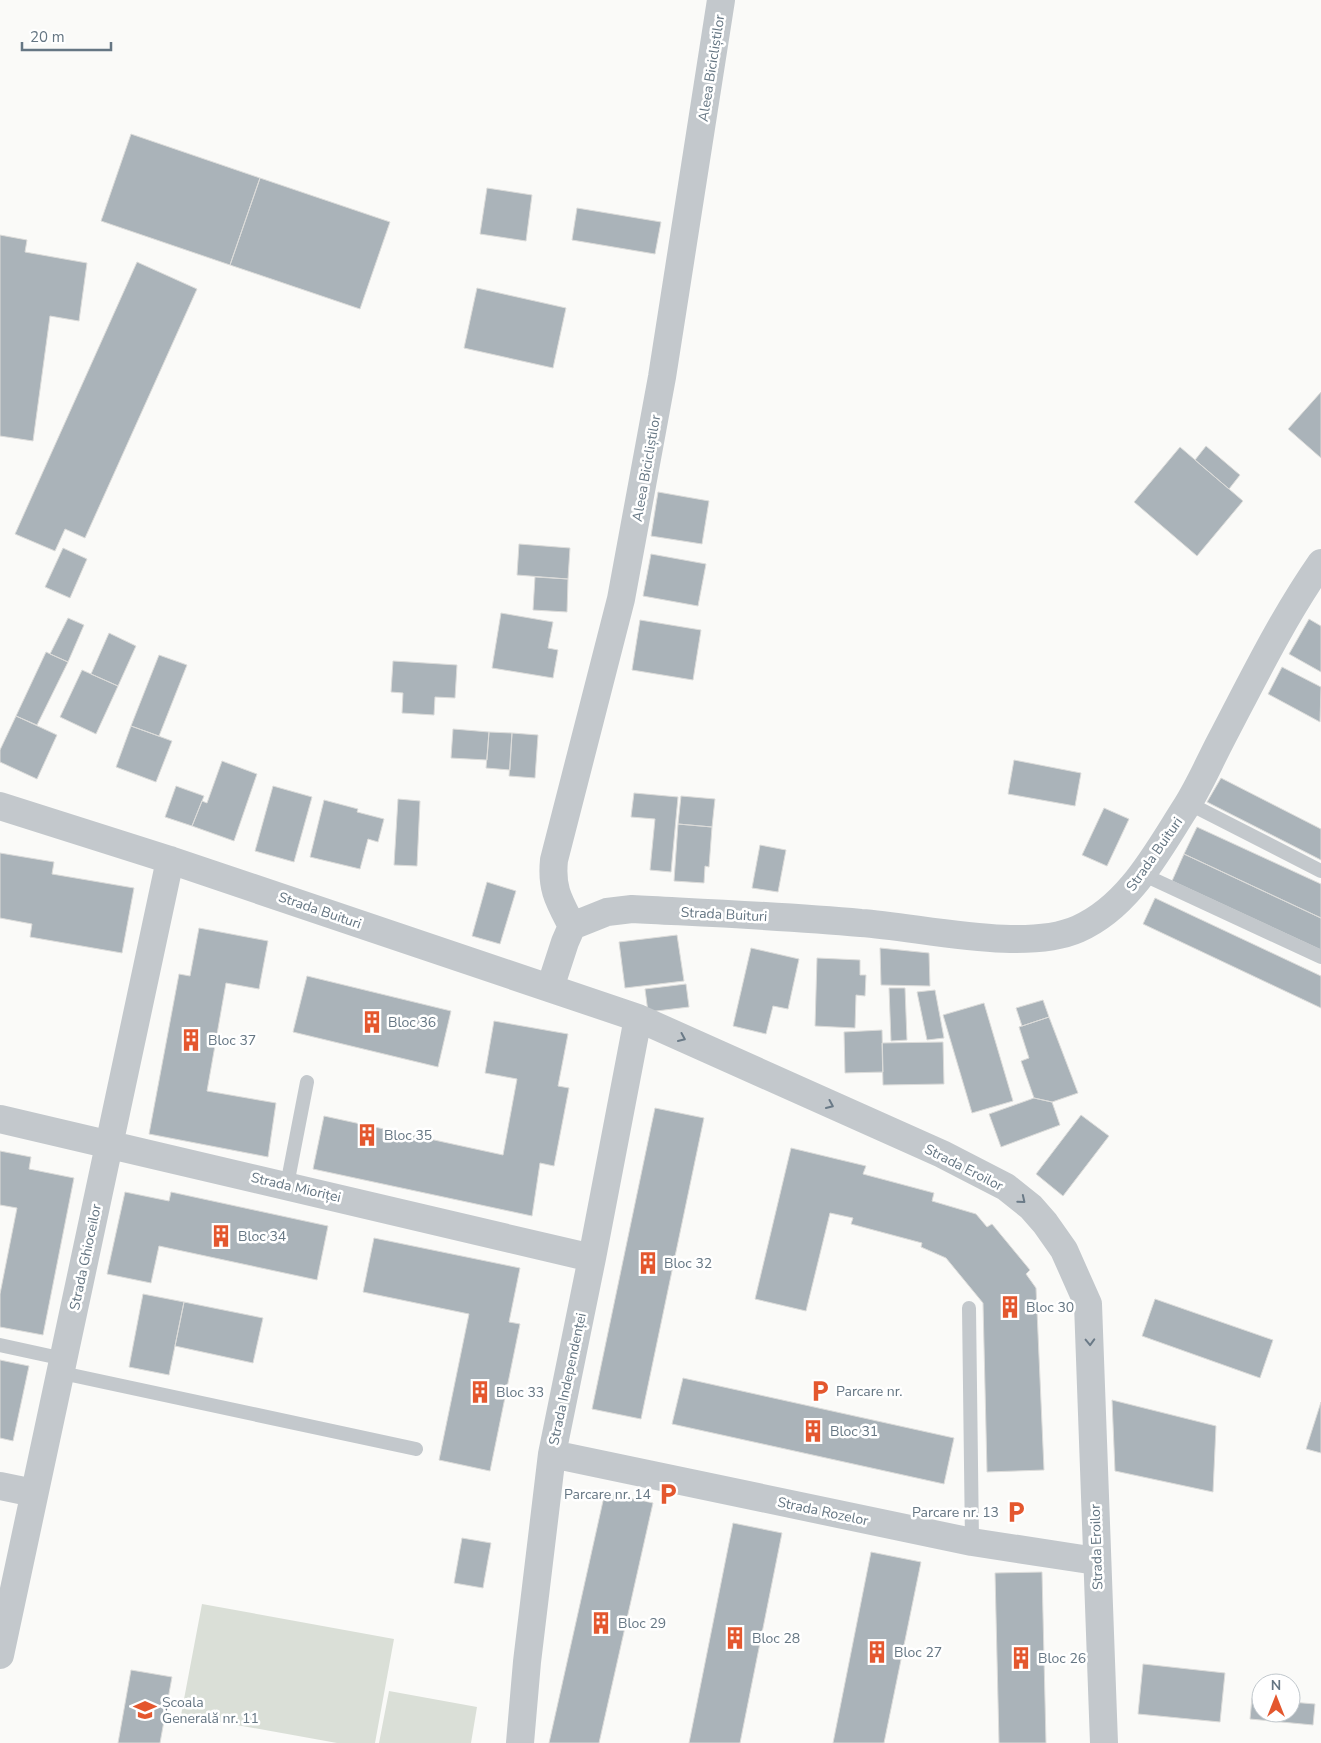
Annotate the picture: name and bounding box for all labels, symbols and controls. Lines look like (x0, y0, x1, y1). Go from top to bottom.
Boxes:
street label: Aleea Bicicliștilor (694, 13, 729, 123)
scale bar (22, 20, 111, 52)
text: 20 m (30, 27, 65, 47)
street label: Aleea Bicicliștilor (628, 413, 665, 523)
street label: Strada Buituri (1122, 813, 1187, 895)
street label: Strada Buituri (276, 887, 364, 934)
street label: Strada Buituri (680, 903, 768, 926)
building icon: Bloc 36 (359, 1009, 385, 1035)
place label: Bloc 36 (388, 1013, 436, 1032)
building icon: Bloc 37 (178, 1027, 204, 1053)
place label: Bloc 37 (208, 1031, 256, 1050)
one-way arrow (677, 1032, 686, 1042)
one-way arrow (825, 1098, 834, 1109)
building icon: Bloc 35 (354, 1122, 380, 1148)
place label: Bloc 35 (384, 1126, 432, 1145)
street label: Strada Eroilor (921, 1139, 1006, 1195)
street label: Strada Mioriței (249, 1168, 343, 1207)
one-way arrow (1016, 1195, 1025, 1203)
street label: Strada Ghioceilor (65, 1202, 106, 1312)
building icon: Bloc 34 (208, 1223, 234, 1249)
place label: Bloc 34 (238, 1227, 286, 1246)
building icon: Bloc 32 (635, 1250, 661, 1276)
place label: Bloc 32 (664, 1254, 712, 1273)
building icon: Bloc 30 (997, 1294, 1023, 1320)
place label: Bloc 30 (1026, 1298, 1074, 1317)
street label: Strada Independenței (544, 1311, 591, 1447)
one-way arrow (1084, 1338, 1095, 1346)
parking icon: Parcare nr. (807, 1378, 833, 1404)
building icon: Bloc 33 (467, 1379, 493, 1405)
place label: Parcare nr. (836, 1382, 903, 1401)
place label: Bloc 33 (496, 1383, 544, 1402)
building icon: Bloc 31 (800, 1418, 826, 1444)
place label: Bloc 31 (830, 1422, 878, 1441)
parking icon: Parcare nr. 14 (655, 1481, 681, 1507)
place label: Parcare nr. 14 (564, 1485, 651, 1504)
street label: Strada Rozelor (776, 1493, 870, 1530)
parking icon: Parcare nr. 13 (1003, 1499, 1029, 1525)
place label: Parcare nr. 13 (912, 1503, 999, 1522)
street label: Strada Eroilor (1086, 1504, 1107, 1590)
building icon: Bloc 29 (588, 1610, 614, 1636)
place label: Bloc 29 (618, 1614, 666, 1633)
building icon: Bloc 28 (722, 1625, 748, 1651)
place label: Bloc 28 (752, 1629, 800, 1648)
building icon: Bloc 27 (864, 1639, 890, 1665)
place label: Bloc 27 (894, 1643, 942, 1662)
building icon: Bloc 26 (1008, 1645, 1034, 1671)
place label: Bloc 26 (1038, 1649, 1086, 1668)
north arrow (1251, 1673, 1301, 1723)
text: N (1271, 1676, 1281, 1695)
place label: Școala Generală nr. 11 (162, 1693, 259, 1728)
school or university icon: Școala Generală nr. 11 (132, 1697, 158, 1723)

